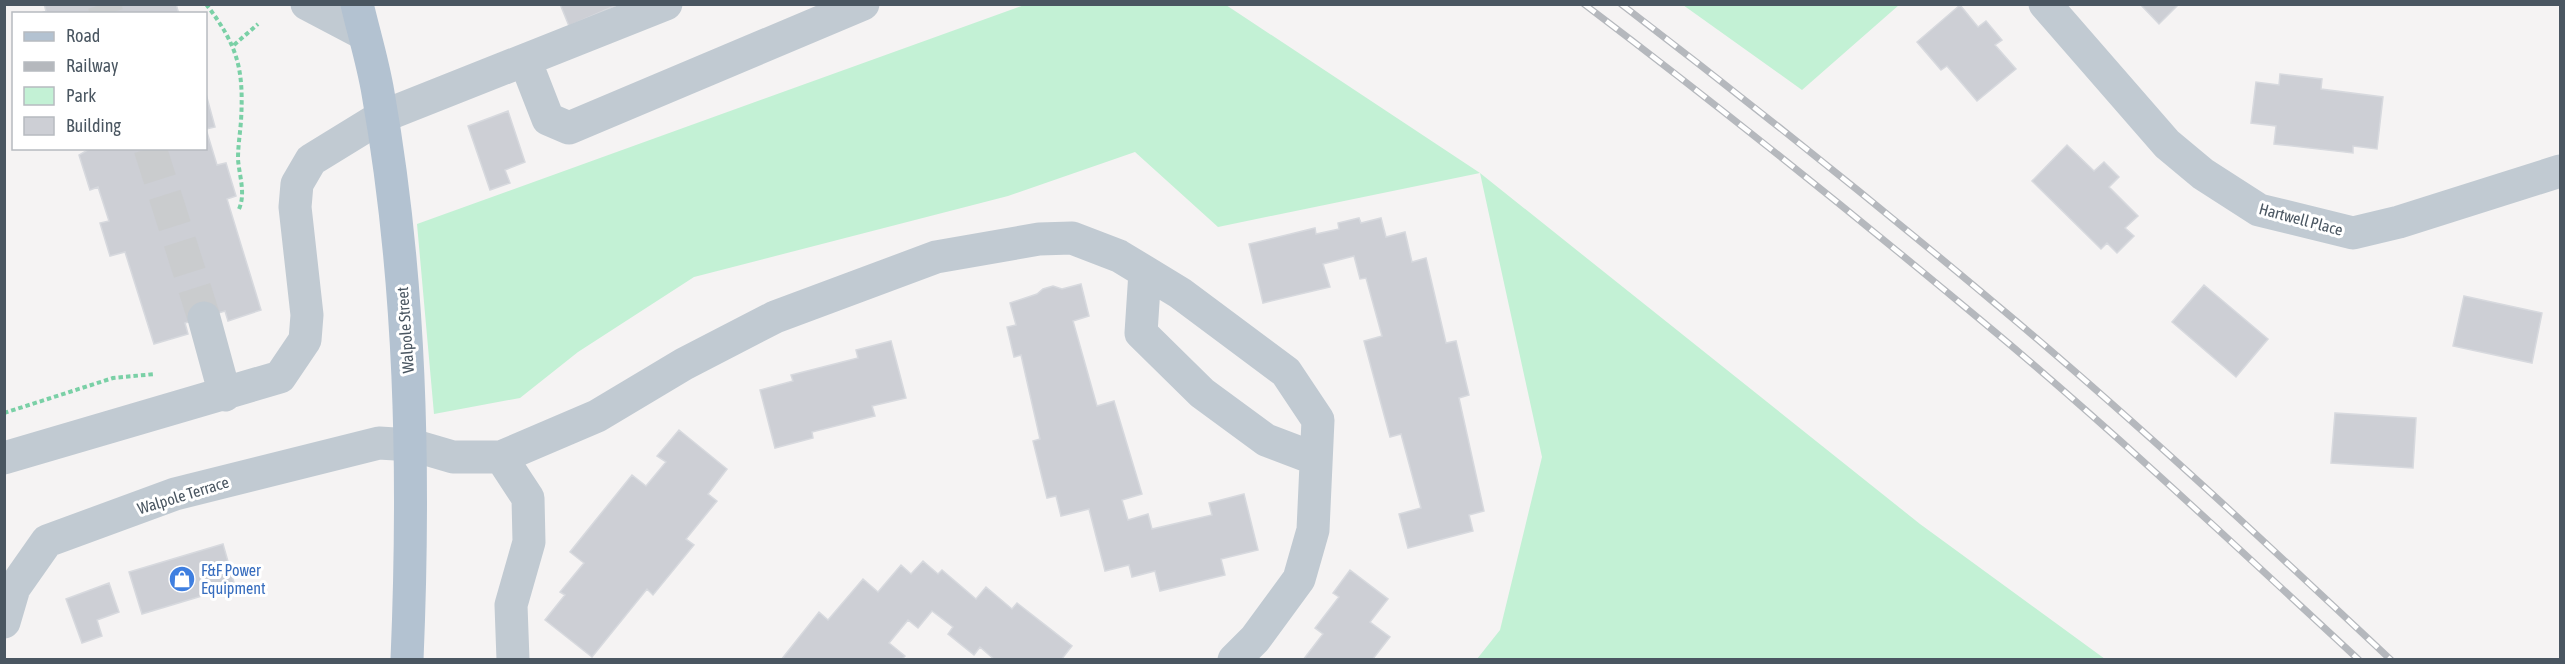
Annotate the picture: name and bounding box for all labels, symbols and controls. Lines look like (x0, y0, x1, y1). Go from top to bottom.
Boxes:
legend (12, 12, 207, 150)
text: Road (66, 25, 100, 46)
text: Railway (66, 55, 118, 76)
text: Park (66, 85, 96, 106)
text: Building (66, 115, 121, 136)
street label: Hartwell Place (2257, 199, 2345, 239)
street label: Walpole Street (393, 286, 418, 374)
street label: Walpole Terrace (135, 473, 231, 518)
place label: F&F Power Equipment (201, 561, 266, 598)
shop icon: F&F Power Equipment (167, 564, 197, 594)

